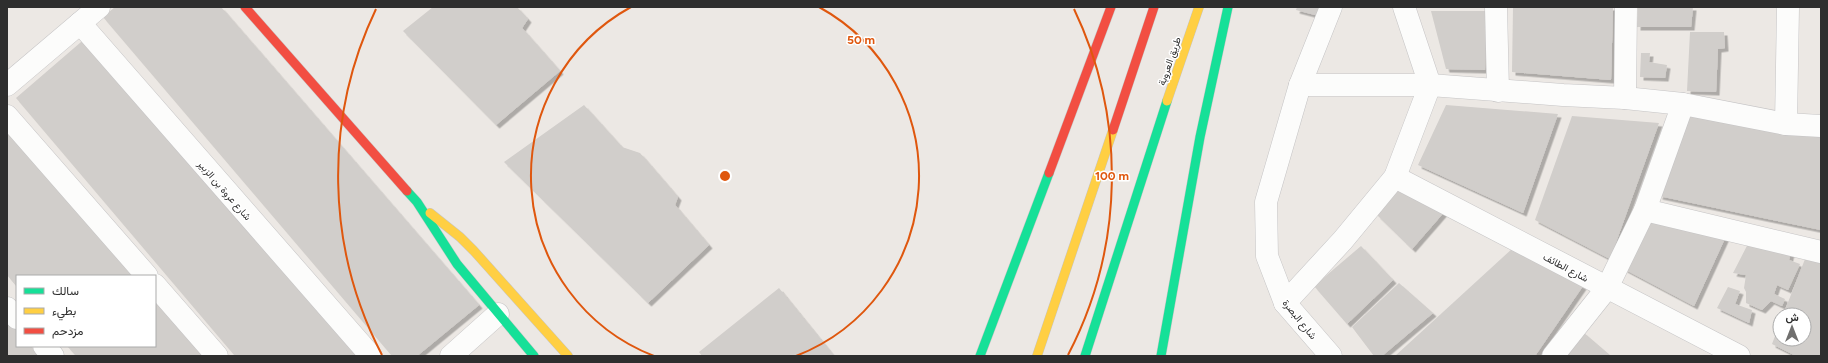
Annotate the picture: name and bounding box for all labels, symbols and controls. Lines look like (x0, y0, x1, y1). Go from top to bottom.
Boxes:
text: 50 m (847, 33, 875, 47)
street label: طريق العروبة (1155, 35, 1184, 87)
street label: شارع عروة بن الزبير (194, 157, 254, 223)
centre of rings (718, 169, 732, 183)
text: 100 m (1095, 169, 1129, 183)
street label: شارع الطائف (1541, 250, 1591, 285)
legend (16, 275, 156, 347)
text: سالك (52, 284, 79, 298)
street label: شارع البصرة (1280, 297, 1320, 342)
text: بطيء (52, 304, 76, 321)
north arrow (1772, 307, 1812, 347)
text: ش (1785, 311, 1799, 324)
text: مزدحم (52, 324, 83, 339)

